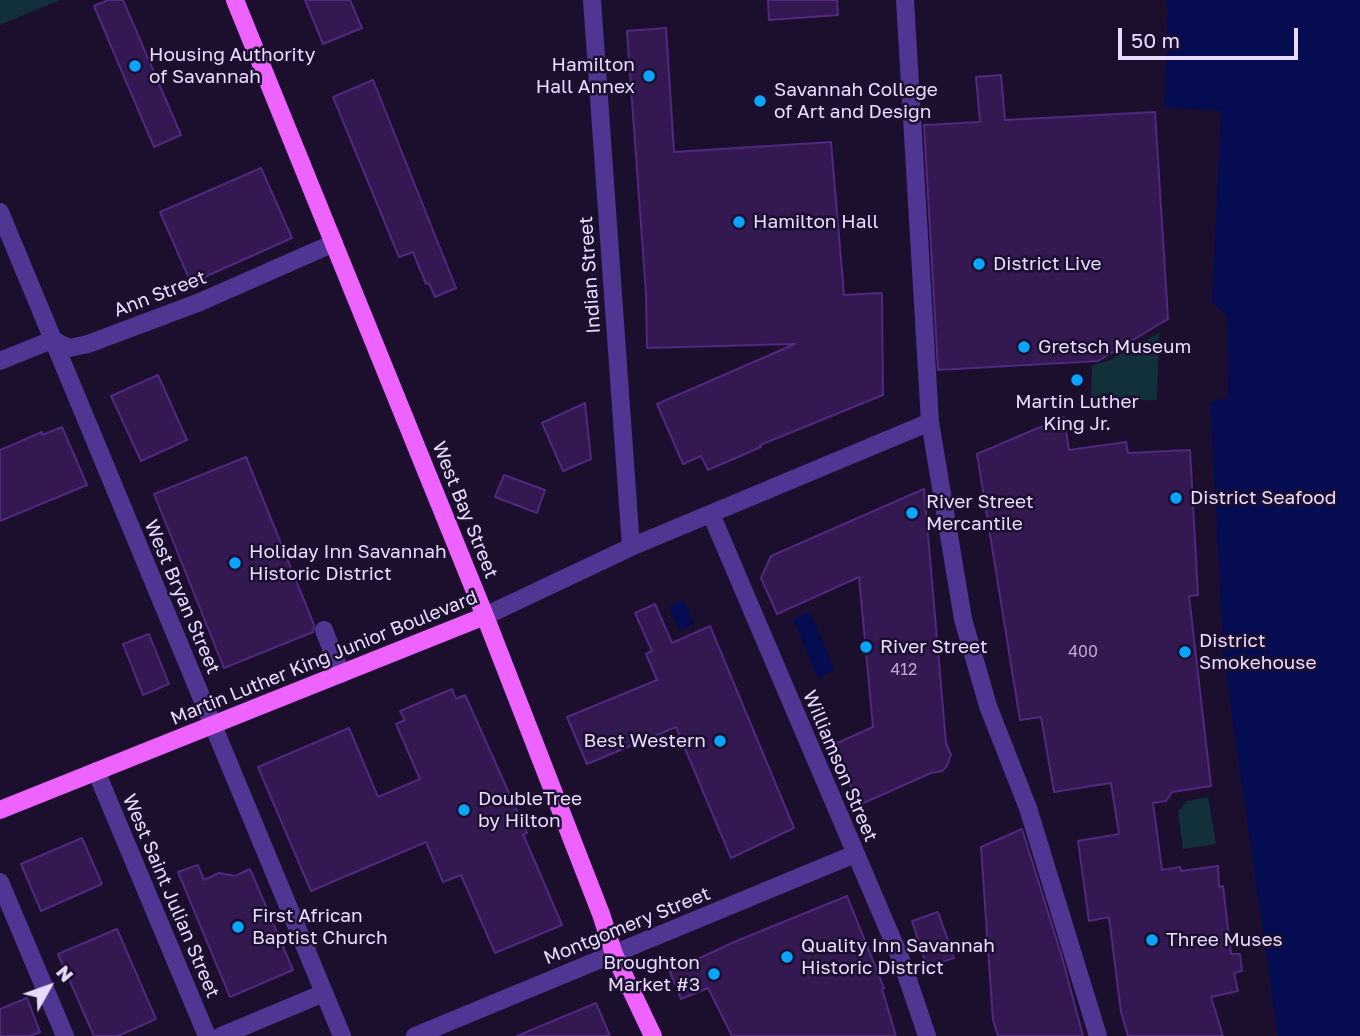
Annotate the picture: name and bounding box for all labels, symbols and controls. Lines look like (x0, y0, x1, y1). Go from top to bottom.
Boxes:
scale bar (1122, 14, 1302, 58)
text: 50 m (1131, 27, 1180, 53)
place label: Housing Authority of Savannah (149, 44, 315, 88)
place label: Hamilton Hall Annex (536, 54, 635, 98)
marker: Housing Authority of Savannah (127, 58, 143, 74)
marker: Hamilton Hall Annex (641, 68, 657, 84)
place label: Savannah College of Art and Design (774, 79, 938, 123)
marker: Savannah College of Art and Design (752, 93, 768, 109)
place label: Hamilton Hall (753, 211, 879, 233)
marker: Hamilton Hall (731, 214, 747, 230)
street label: Indian Street (575, 215, 605, 335)
place label: District Live (993, 253, 1101, 275)
marker: District Live (971, 256, 987, 272)
street label: Ann Street (111, 266, 209, 322)
place label: Gretsch Museum (1038, 336, 1191, 358)
marker: Gretsch Museum (1016, 339, 1032, 355)
marker: Martin Luther King Jr. (1069, 372, 1085, 388)
place label: Martin Luther King Jr. (1015, 391, 1139, 435)
street label: West Bay Street (427, 438, 503, 582)
place label: District Seafood (1190, 487, 1336, 509)
marker: District Seafood (1168, 490, 1184, 506)
place label: River Street Mercantile (926, 491, 1034, 535)
marker: River Street Mercantile (904, 505, 920, 521)
street label: West Bryan Street (139, 517, 225, 677)
place label: Holiday Inn Savannah Historic District (249, 541, 447, 585)
marker: Holiday Inn Savannah Historic District (227, 555, 243, 571)
street label: Martin Luther King Junior Boulevard (167, 586, 481, 730)
place label: District Smokehouse (1199, 630, 1316, 674)
place label: River Street (880, 636, 988, 658)
marker: River Street (858, 639, 874, 655)
house number: 400 (1068, 642, 1098, 662)
marker: District Smokehouse (1177, 644, 1193, 660)
house number: 412 (891, 660, 917, 680)
street label: Williamson Street (798, 687, 882, 845)
place label: Best Western (584, 730, 706, 752)
marker: Best Western (712, 733, 728, 749)
place label: DoubleTree by Hilton (478, 788, 582, 832)
street label: West Saint Julian Street (118, 791, 224, 1001)
marker: DoubleTree by Hilton (456, 802, 472, 818)
street label: Montgomery Street (541, 882, 713, 970)
place label: First African Baptist Church (252, 905, 388, 949)
marker: First African Baptist Church (230, 919, 246, 935)
place label: Three Muses (1166, 929, 1282, 951)
marker: Three Muses (1144, 932, 1160, 948)
place label: Quality Inn Savannah Historic District (801, 935, 995, 979)
marker: Quality Inn Savannah Historic District (779, 949, 795, 965)
north arrow (14, 952, 84, 1022)
place label: Broughton Market #3 (603, 952, 700, 996)
text: N (52, 960, 79, 986)
marker: Broughton Market #3 (706, 966, 722, 982)

